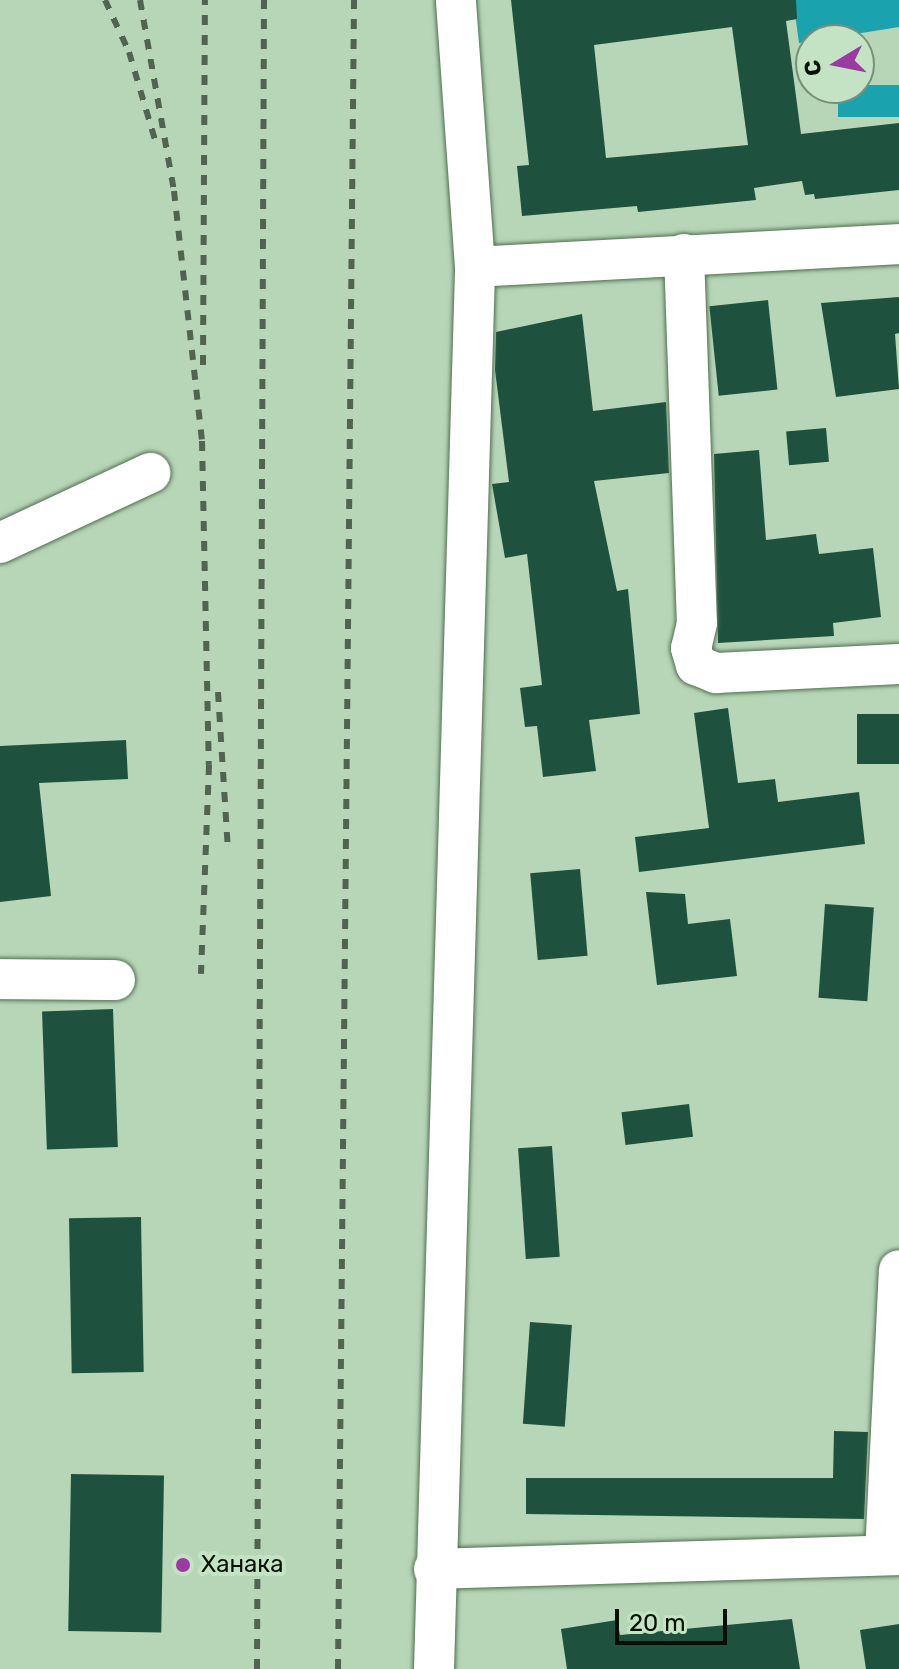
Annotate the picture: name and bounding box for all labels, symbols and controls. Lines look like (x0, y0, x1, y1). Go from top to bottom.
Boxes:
north arrow (795, 24, 875, 104)
text: С (798, 58, 827, 78)
place label: Ханака (201, 1551, 283, 1579)
marker: Ханака (172, 1554, 194, 1576)
scale bar (619, 1593, 731, 1643)
text: 20 m (629, 1609, 686, 1637)

